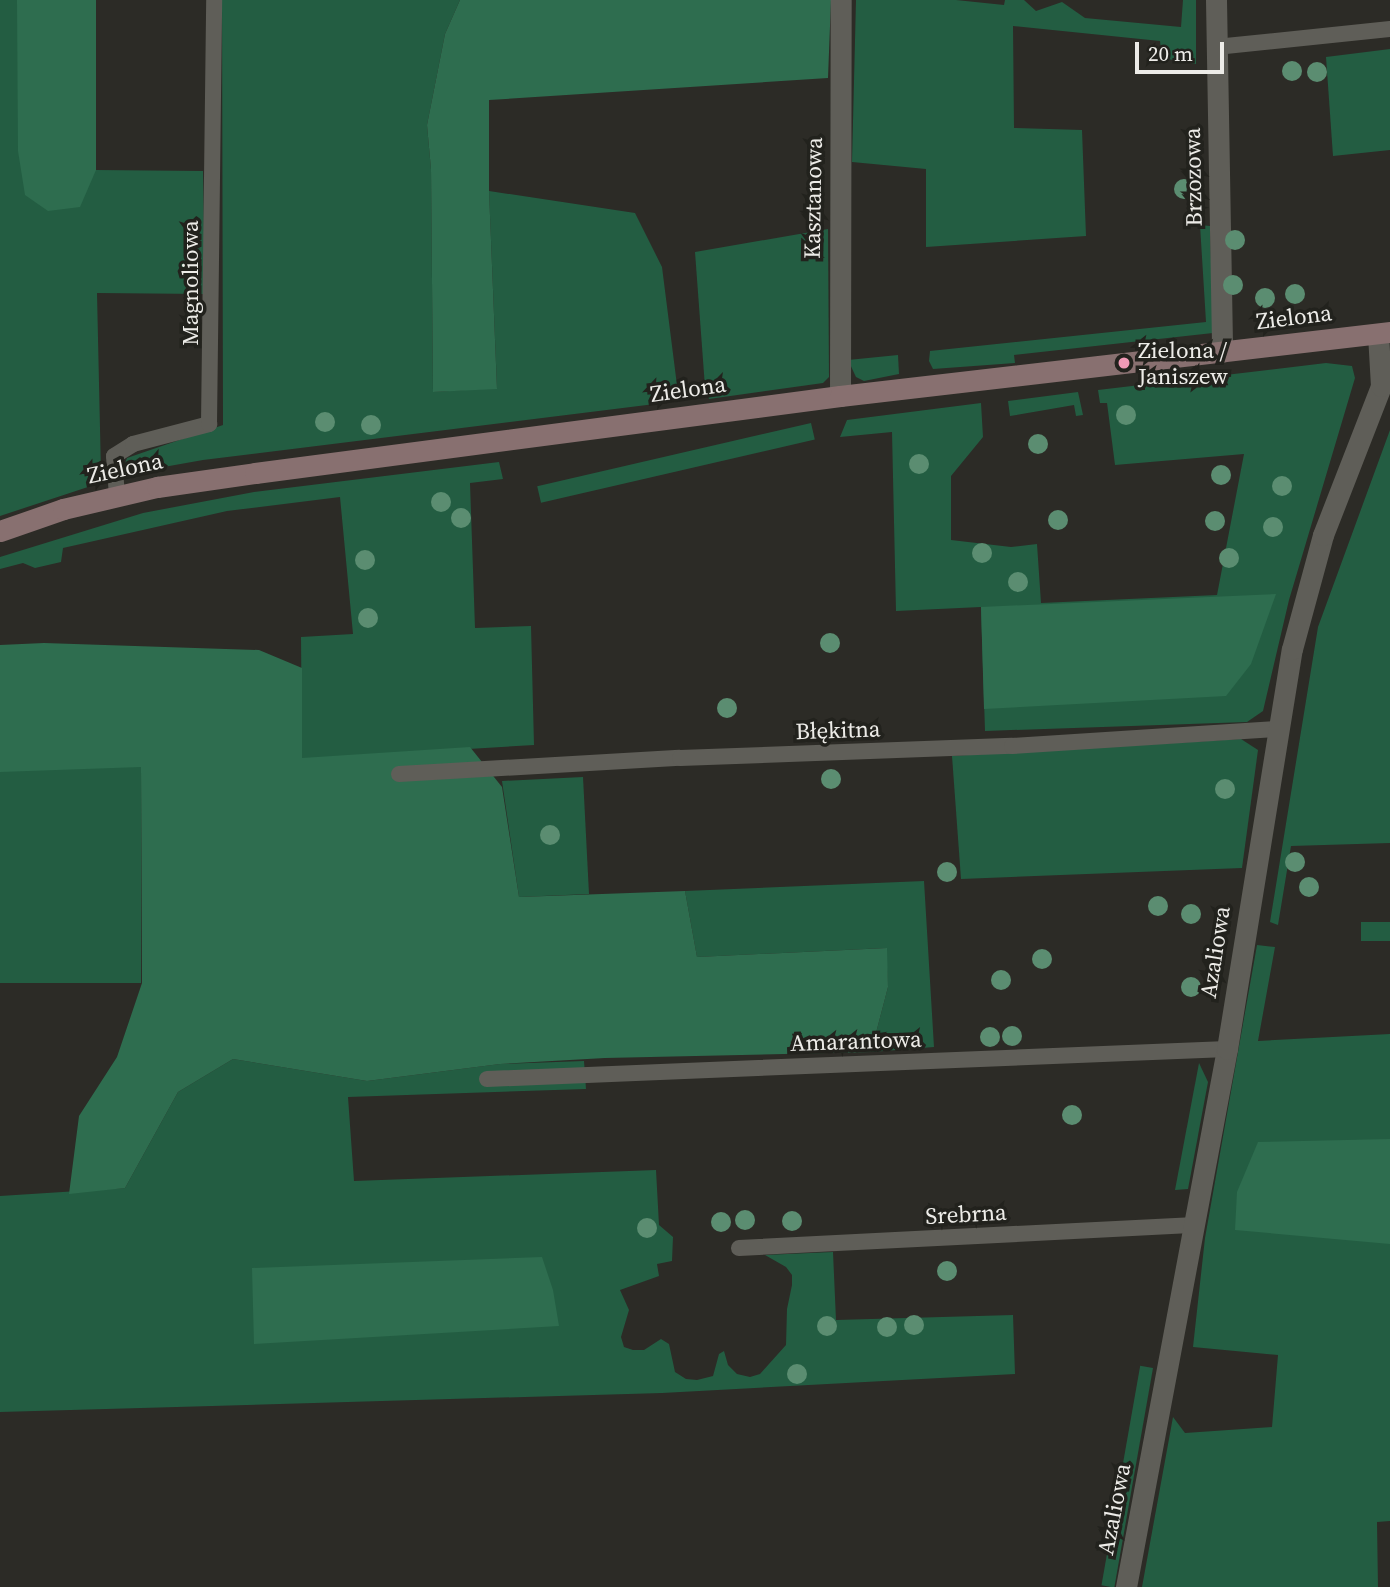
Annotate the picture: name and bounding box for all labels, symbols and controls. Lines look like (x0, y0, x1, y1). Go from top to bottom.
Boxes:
scale bar (1138, 28, 1227, 72)
text: 20 m (1148, 39, 1193, 68)
street label: Brzozowa (1178, 127, 1208, 227)
street label: Kasztanowa (798, 137, 828, 259)
street label: Magnoliowa (176, 220, 204, 346)
street label: Zielona (1255, 299, 1333, 335)
place label: Zielona / Janiszew (1138, 336, 1228, 390)
marker: Zielona / Janiszew (1116, 355, 1132, 371)
street label: Zielona (648, 370, 728, 408)
street label: Zielona (85, 447, 165, 489)
street label: Błękitna (795, 715, 881, 745)
street label: Azaliowa (1194, 904, 1236, 1000)
street label: Amarantowa (790, 1025, 922, 1057)
street label: Srebrna (925, 1198, 1007, 1230)
street label: Azaliowa (1092, 1461, 1136, 1557)

